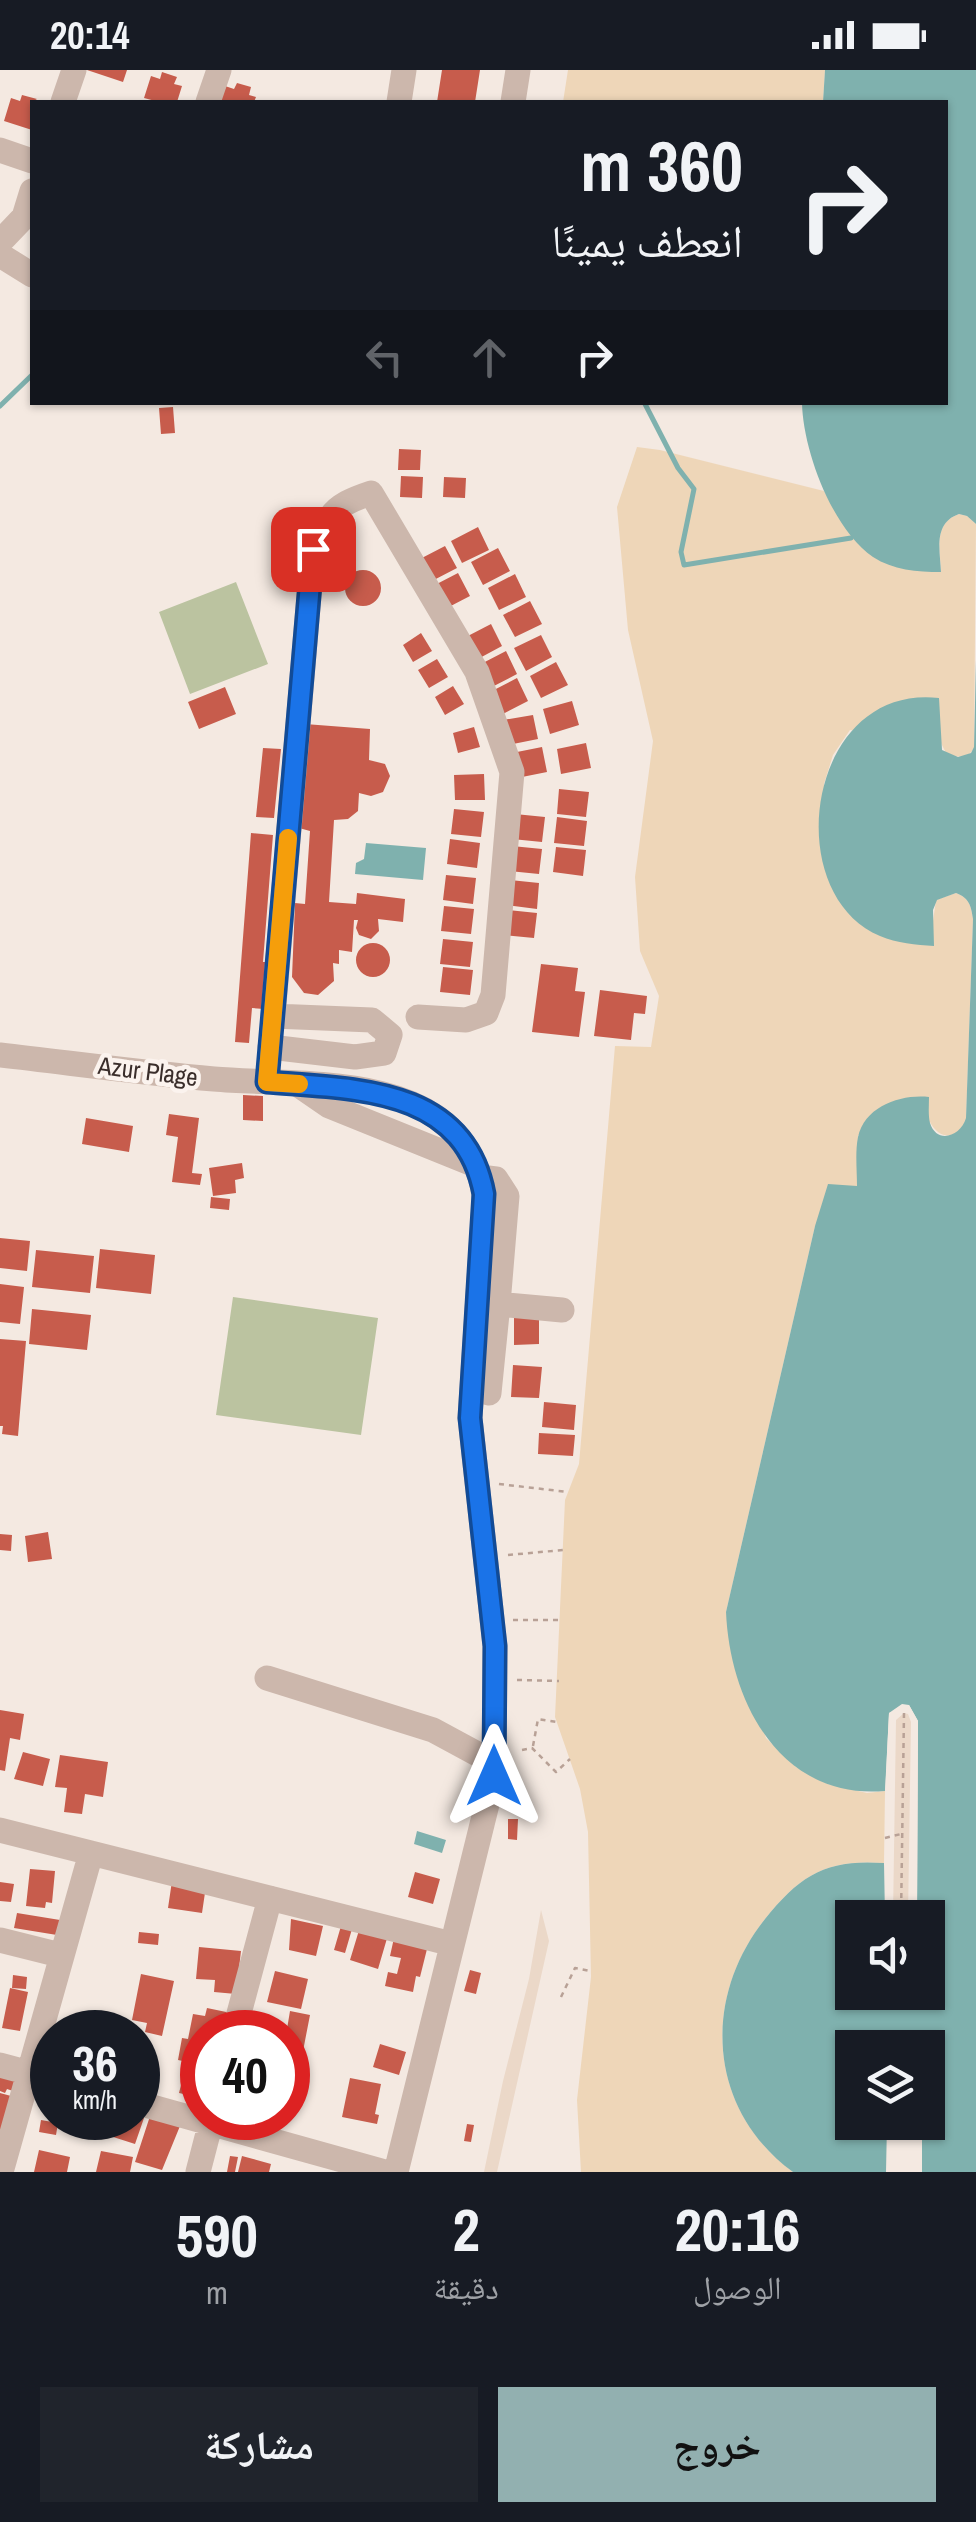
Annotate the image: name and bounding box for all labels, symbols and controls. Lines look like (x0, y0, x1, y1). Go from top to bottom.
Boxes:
text: 20:14 (50, 10, 130, 61)
text: 360 m (580, 119, 743, 213)
icon: right (778, 140, 908, 270)
text: انعطف يمينًا (551, 210, 743, 271)
icon: left (357, 330, 412, 385)
icon: ahead (462, 330, 517, 385)
icon: right (567, 330, 622, 385)
pin (271, 507, 356, 592)
icon: arrive (286, 522, 341, 577)
street label: Azur Plage (95, 1048, 200, 1094)
position arrow (442, 1724, 546, 1828)
map controls (835, 1900, 945, 2140)
button: sound (835, 1900, 945, 2010)
speed limit sign: 40 (180, 2010, 310, 2140)
text: 36 (72, 2029, 118, 2097)
button: layers (835, 2030, 945, 2140)
text: km/h (73, 2083, 117, 2117)
text: 2 (452, 2189, 480, 2270)
text: 20:16 (674, 2189, 800, 2270)
text: 590 (176, 2195, 258, 2276)
text: دقيقة (434, 2266, 499, 2309)
text: الوصول (693, 2266, 782, 2309)
text: m (206, 2271, 228, 2314)
button: مشاركة (40, 2387, 478, 2502)
button: خروج (498, 2387, 936, 2502)

